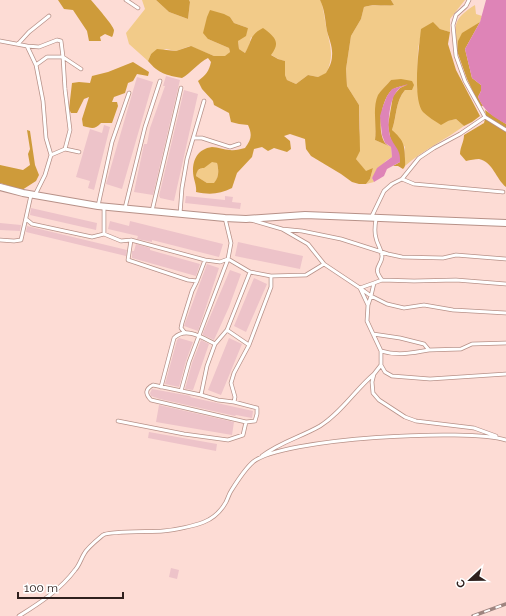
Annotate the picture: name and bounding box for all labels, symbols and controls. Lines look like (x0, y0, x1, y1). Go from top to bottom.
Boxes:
north arrow (450, 560, 490, 600)
scale bar (18, 574, 123, 600)
text: С (454, 577, 469, 589)
text: 100 m (24, 581, 58, 595)

